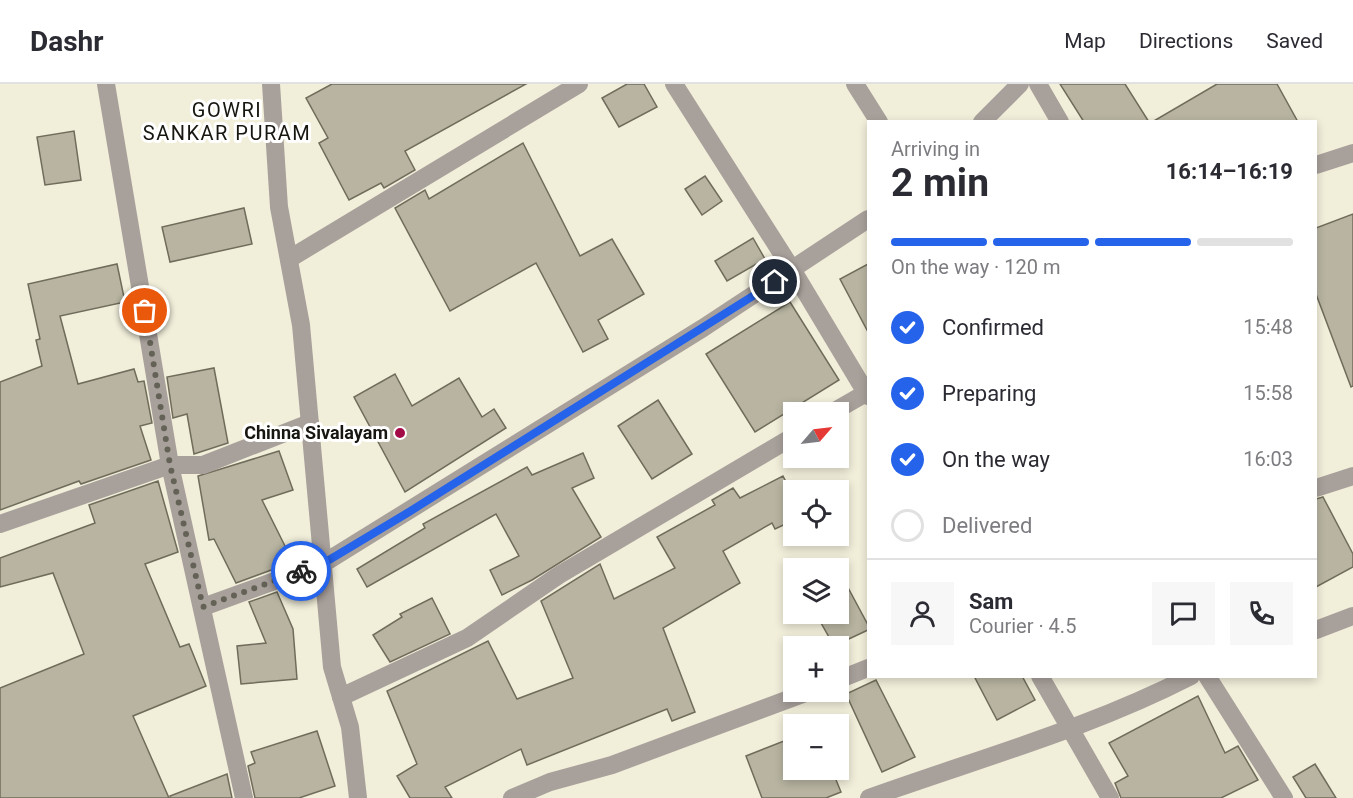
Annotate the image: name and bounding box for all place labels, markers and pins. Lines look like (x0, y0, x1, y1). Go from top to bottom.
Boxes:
pin (749, 256, 800, 307)
pin (119, 285, 170, 336)
place label: Chinna Sivalayam (244, 422, 388, 443)
marker: Chinna Sivalayam (393, 426, 407, 440)

